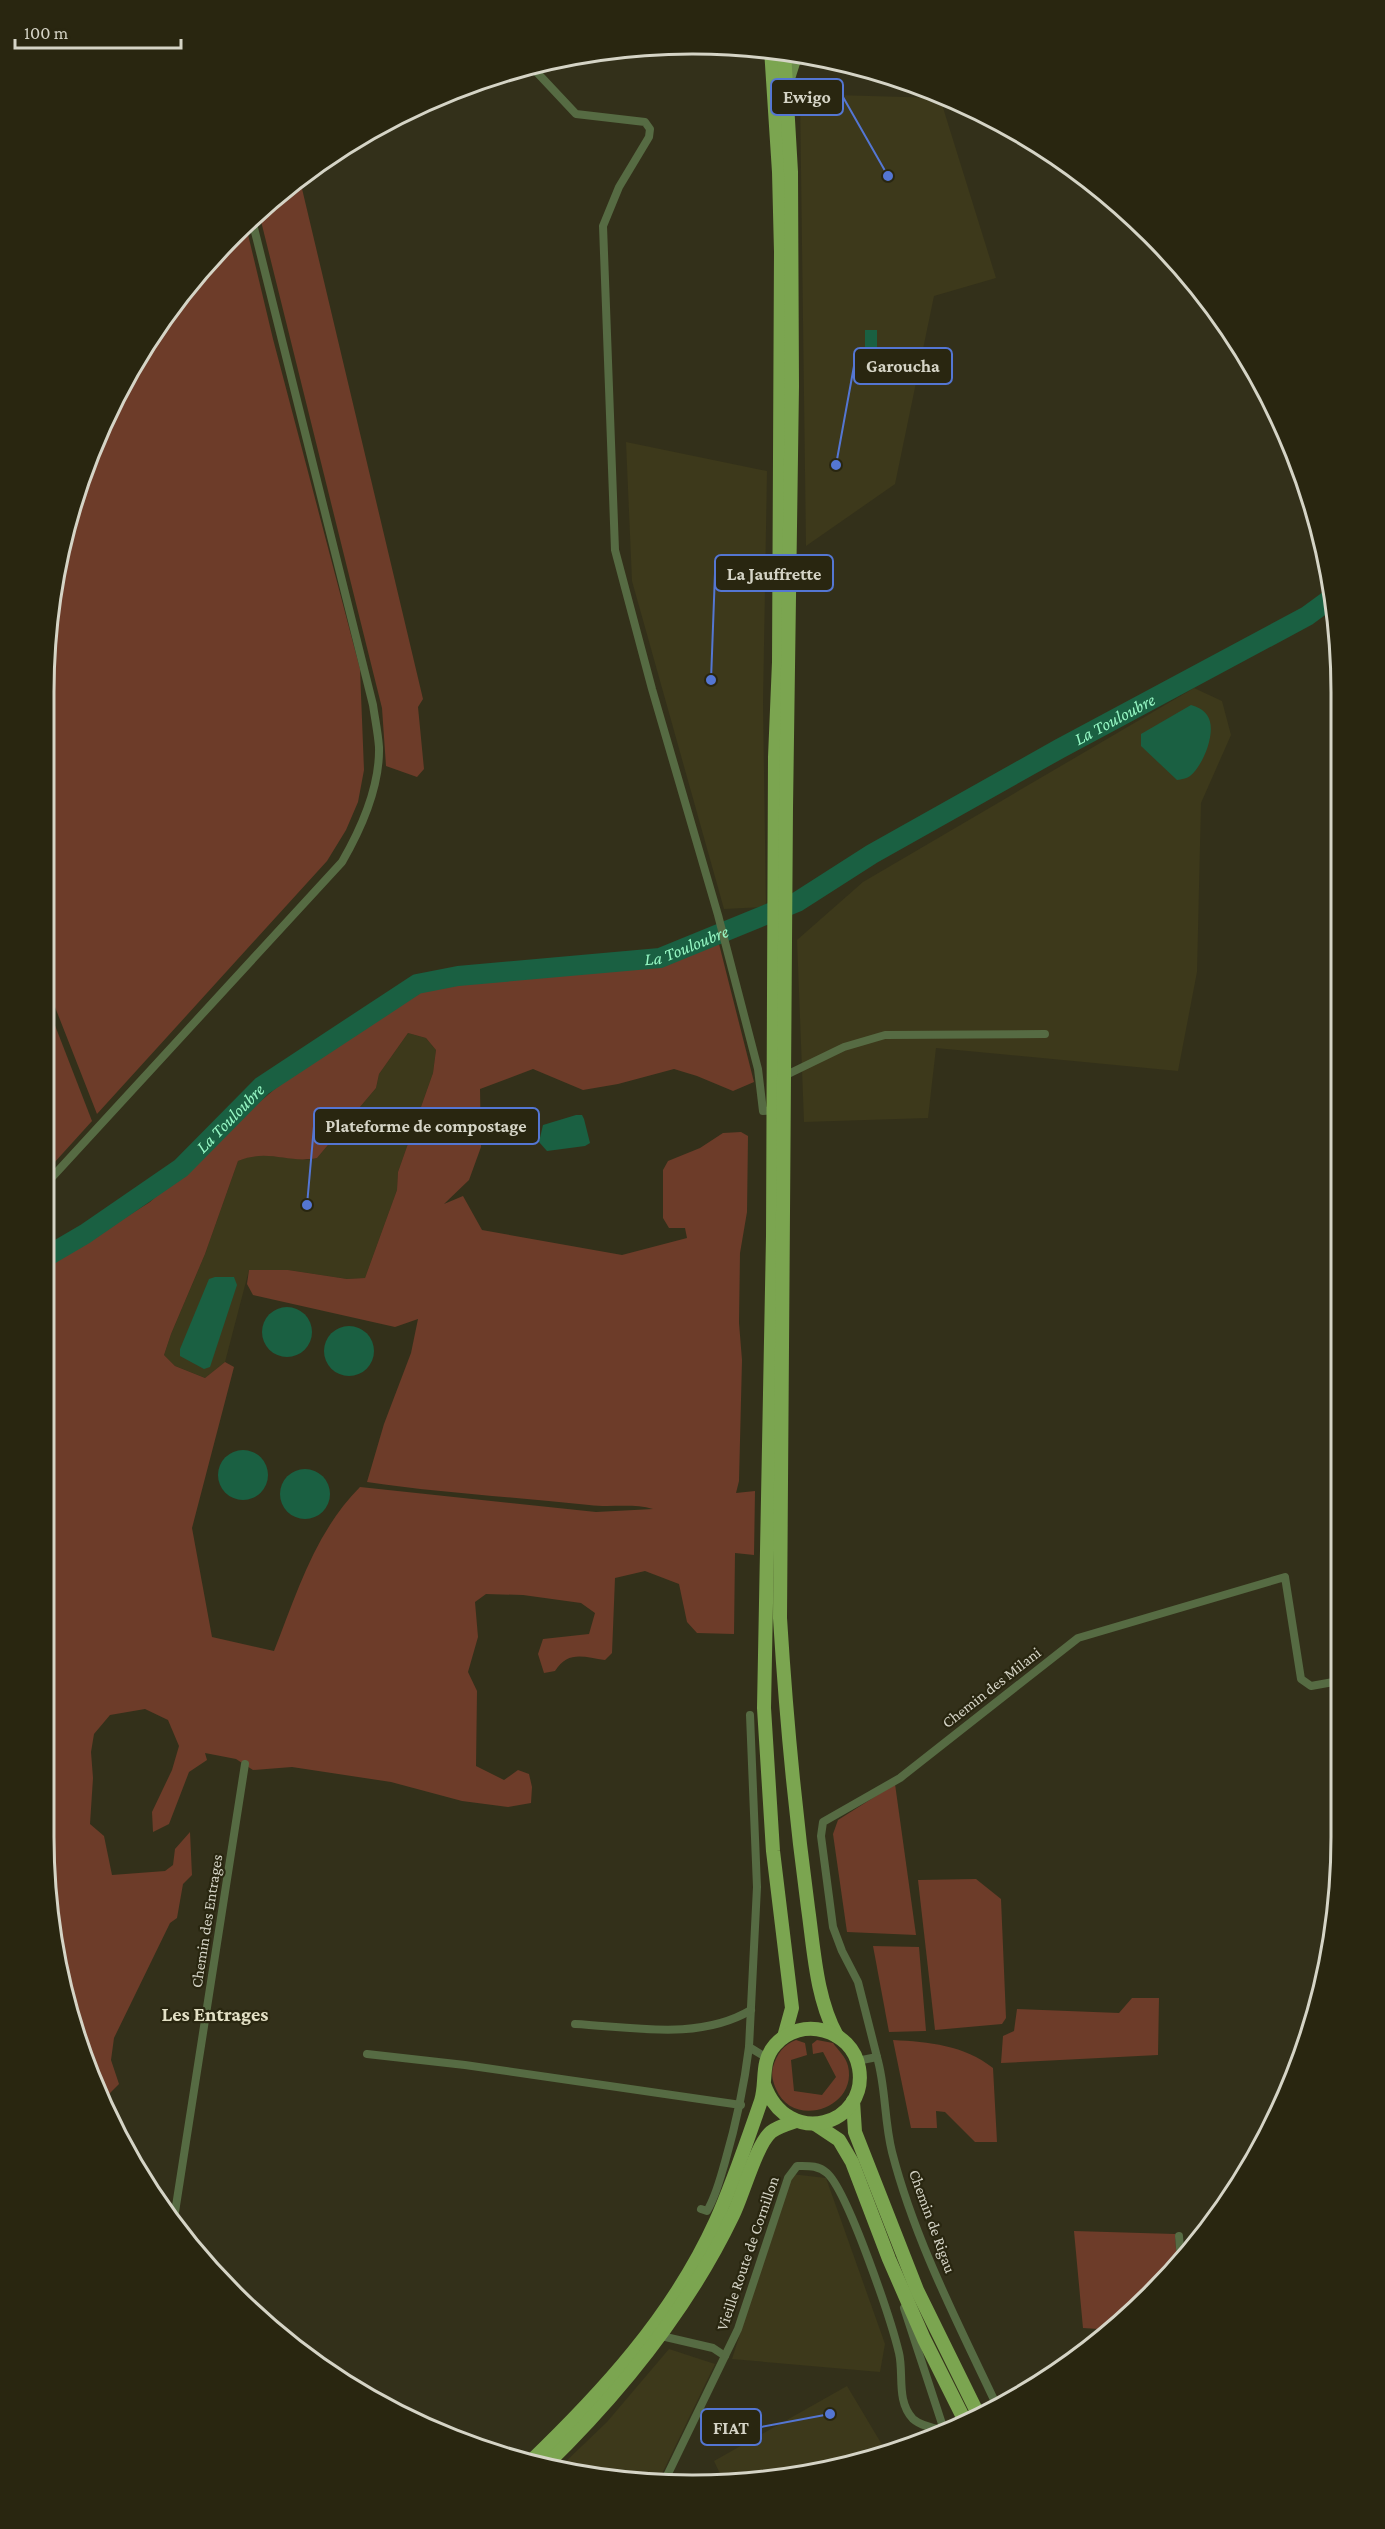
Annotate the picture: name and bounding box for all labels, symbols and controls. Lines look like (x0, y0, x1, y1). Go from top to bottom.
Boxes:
scale bar (15, 12, 182, 50)
text: 100 m (24, 23, 69, 43)
callout: Ewigo (771, 79, 843, 115)
text: Ewigo (783, 87, 831, 107)
callout: Garoucha (854, 348, 952, 384)
text: Garoucha (866, 356, 940, 376)
callout: La Jauffrette (715, 555, 833, 591)
text: La Jauffrette (727, 564, 821, 584)
water label: La Touloubre (1071, 689, 1158, 749)
water label: La Touloubre (644, 921, 731, 969)
water label: La Touloubre (192, 1080, 269, 1157)
callout: Plateforme de compostage (314, 1108, 539, 1144)
text: Plateforme de compostage (325, 1116, 527, 1136)
street label: Chemin des Milani (939, 1644, 1044, 1731)
street label: Chemin des Entrages (188, 1853, 226, 1989)
district label: Les Entrages (162, 2003, 268, 2025)
street label: Chemin de Rigau (905, 2167, 959, 2276)
street label: Vieille Route de Cornillon (713, 2173, 782, 2333)
callout: FIAT (701, 2409, 761, 2445)
text: FIAT (713, 2418, 749, 2438)

